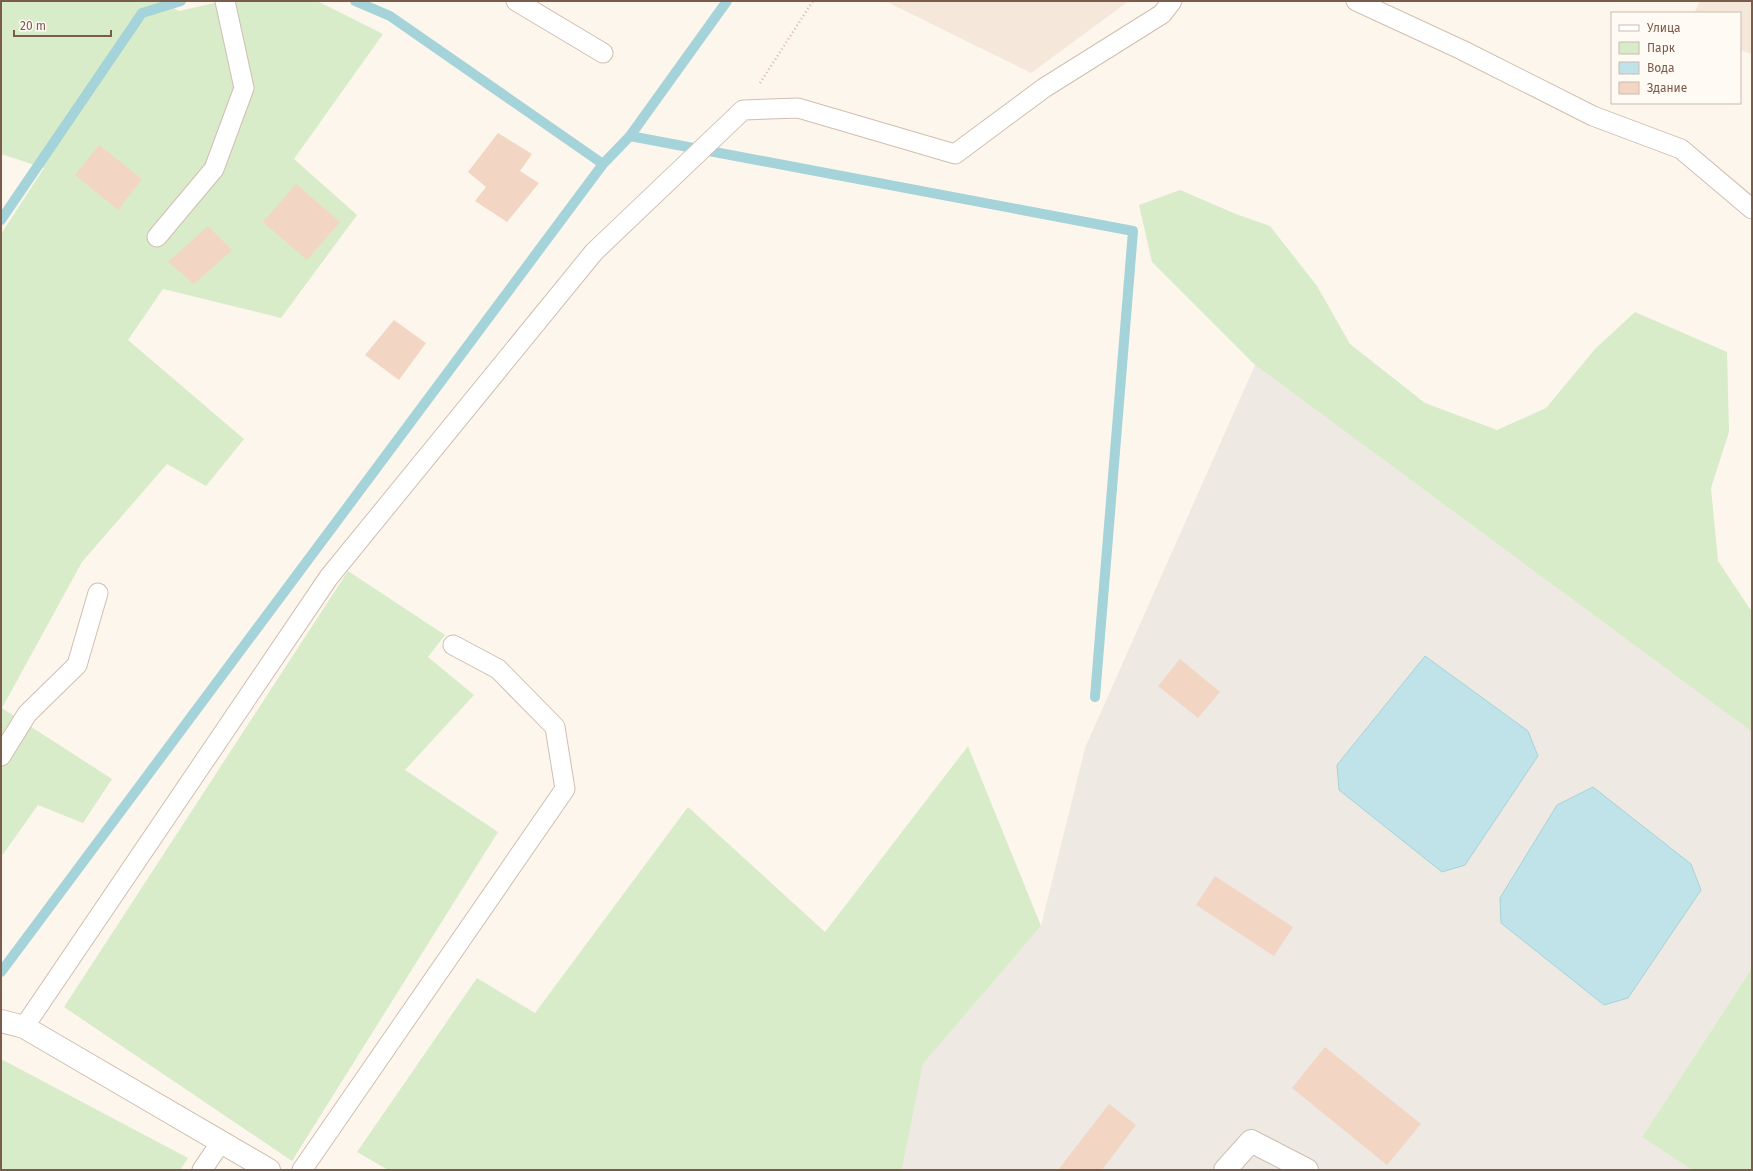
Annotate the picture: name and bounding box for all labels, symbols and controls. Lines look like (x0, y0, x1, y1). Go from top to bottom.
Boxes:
scale bar (14, 12, 111, 38)
legend (1611, 12, 1741, 104)
text: 20 m (20, 19, 46, 33)
text: Улица (1647, 21, 1681, 35)
text: Парк (1647, 41, 1676, 55)
text: Вода (1647, 61, 1674, 75)
text: Здание (1647, 81, 1687, 95)

